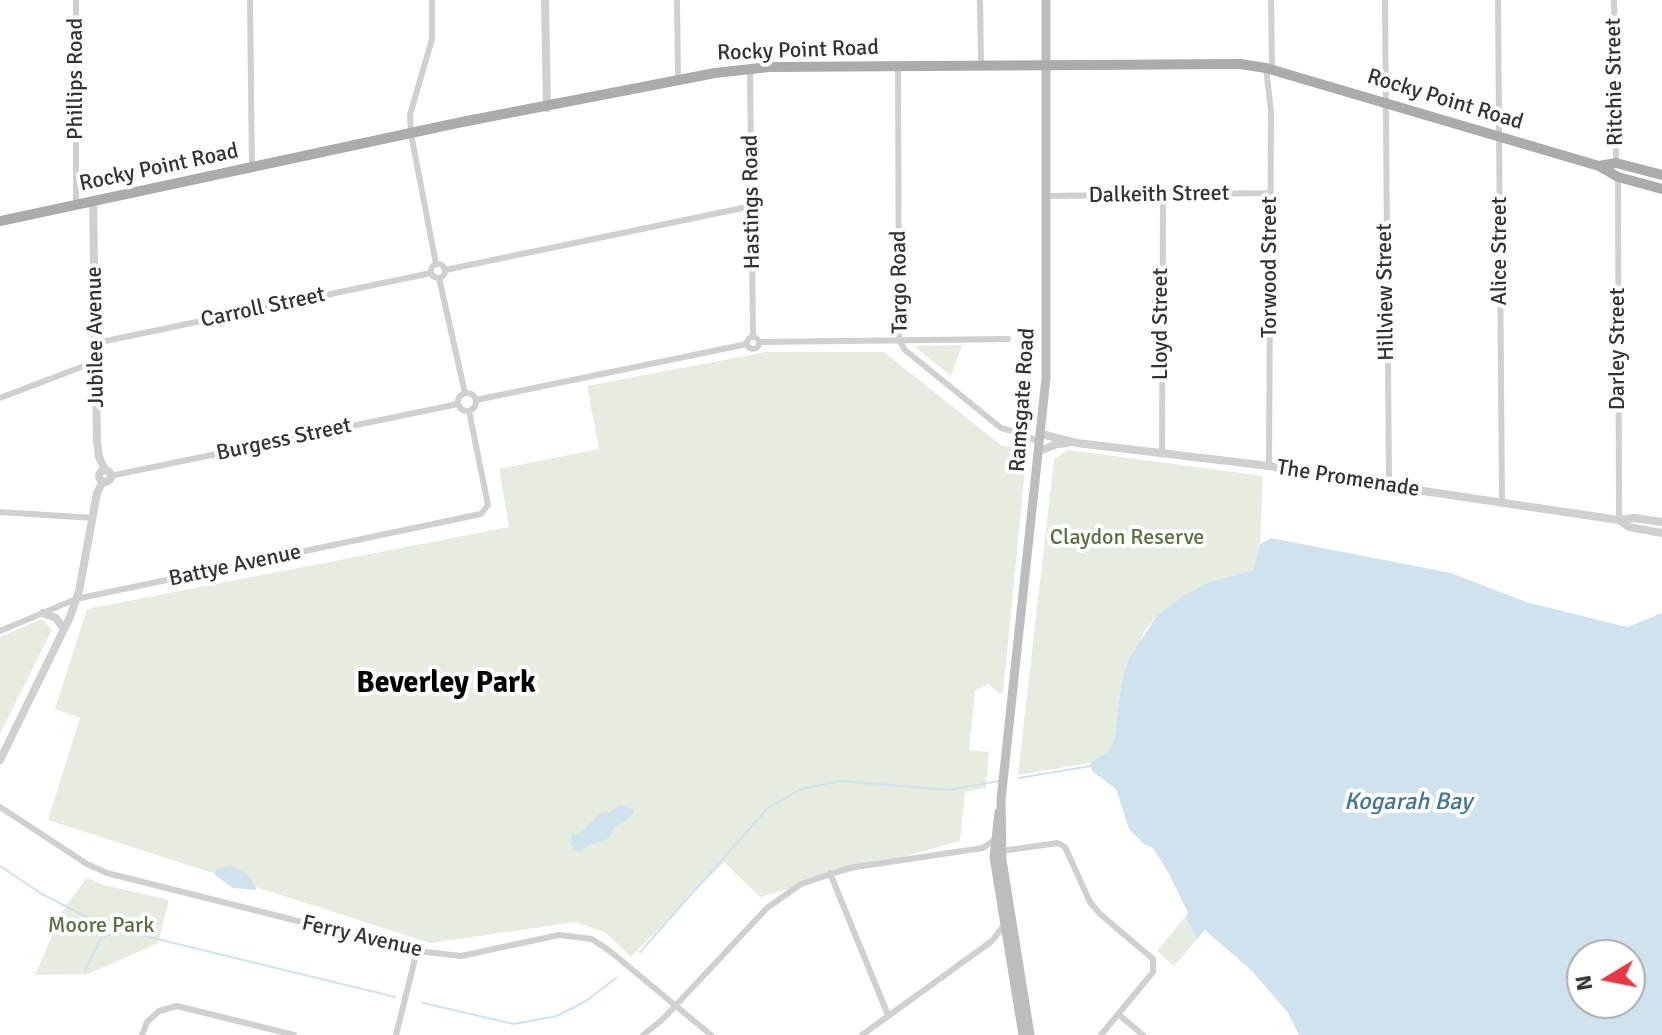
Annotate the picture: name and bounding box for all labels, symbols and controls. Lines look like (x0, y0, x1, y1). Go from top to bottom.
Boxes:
street label: Phillips Road (63, 18, 89, 140)
street label: Ritchie Street (1601, 18, 1629, 146)
street label: Rocky Point Road (717, 35, 879, 67)
street label: Rocky Point Road (1364, 64, 1526, 136)
street label: Hastings Road (738, 134, 766, 270)
street label: Rocky Point Road (77, 138, 241, 198)
street label: Dalkeith Street (1088, 181, 1230, 209)
street label: Torwood Street (1257, 196, 1283, 338)
street label: Alice Street (1487, 197, 1513, 305)
street label: Hillview Street (1372, 223, 1400, 361)
street label: Targo Road (886, 230, 914, 334)
street label: Jubilee Avenue (82, 266, 110, 408)
street label: Lloyd Street (1148, 268, 1174, 380)
street label: Carroll Street (198, 282, 328, 334)
street label: Darley Street (1605, 288, 1631, 410)
street label: Ramsgate Road (1005, 327, 1041, 473)
street label: Burgess Street (214, 413, 354, 467)
street label: The Promenade (1275, 455, 1421, 503)
park label: Claydon Reserve (1050, 525, 1204, 551)
street label: Battye Avenue (167, 539, 303, 593)
district label: Beverley Park (356, 666, 536, 702)
water label: Kogarah Bay (1344, 789, 1472, 817)
street label: Ferry Avenue (299, 910, 425, 964)
park label: Moore Park (48, 913, 154, 939)
north arrow (1566, 939, 1646, 1019)
text: N (1569, 973, 1598, 993)

